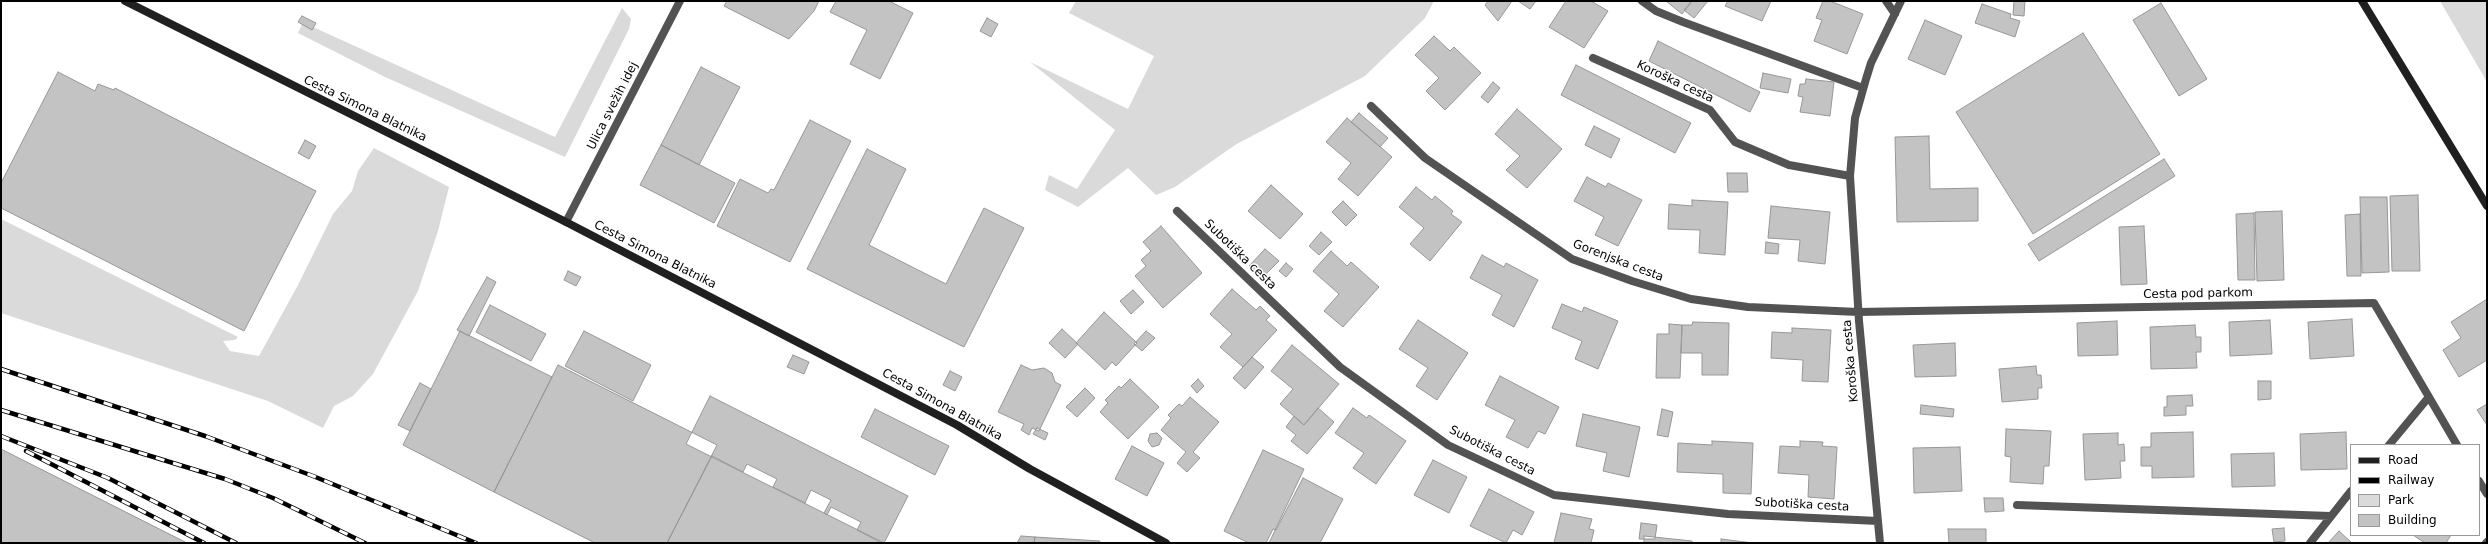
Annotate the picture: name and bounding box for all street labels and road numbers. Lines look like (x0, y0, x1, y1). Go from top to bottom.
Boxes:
street label: Koroška cesta (1634, 58, 1716, 106)
street label: Ulica svežih idej (585, 60, 641, 152)
street label: Cesta Simona Blatnika (301, 73, 429, 145)
street label: Subotiška cesta (1201, 217, 1279, 293)
street label: Cesta Simona Blatnika (591, 218, 719, 292)
street label: Gorenjska cesta (1571, 237, 1665, 285)
street label: Cesta pod parkom (2143, 286, 2253, 302)
street label: Koroška cesta (1840, 319, 1862, 403)
street label: Cesta Simona Blatnika (879, 366, 1005, 444)
street label: Subotiška cesta (1447, 423, 1537, 479)
street label: Subotiška cesta (1754, 495, 1850, 515)

